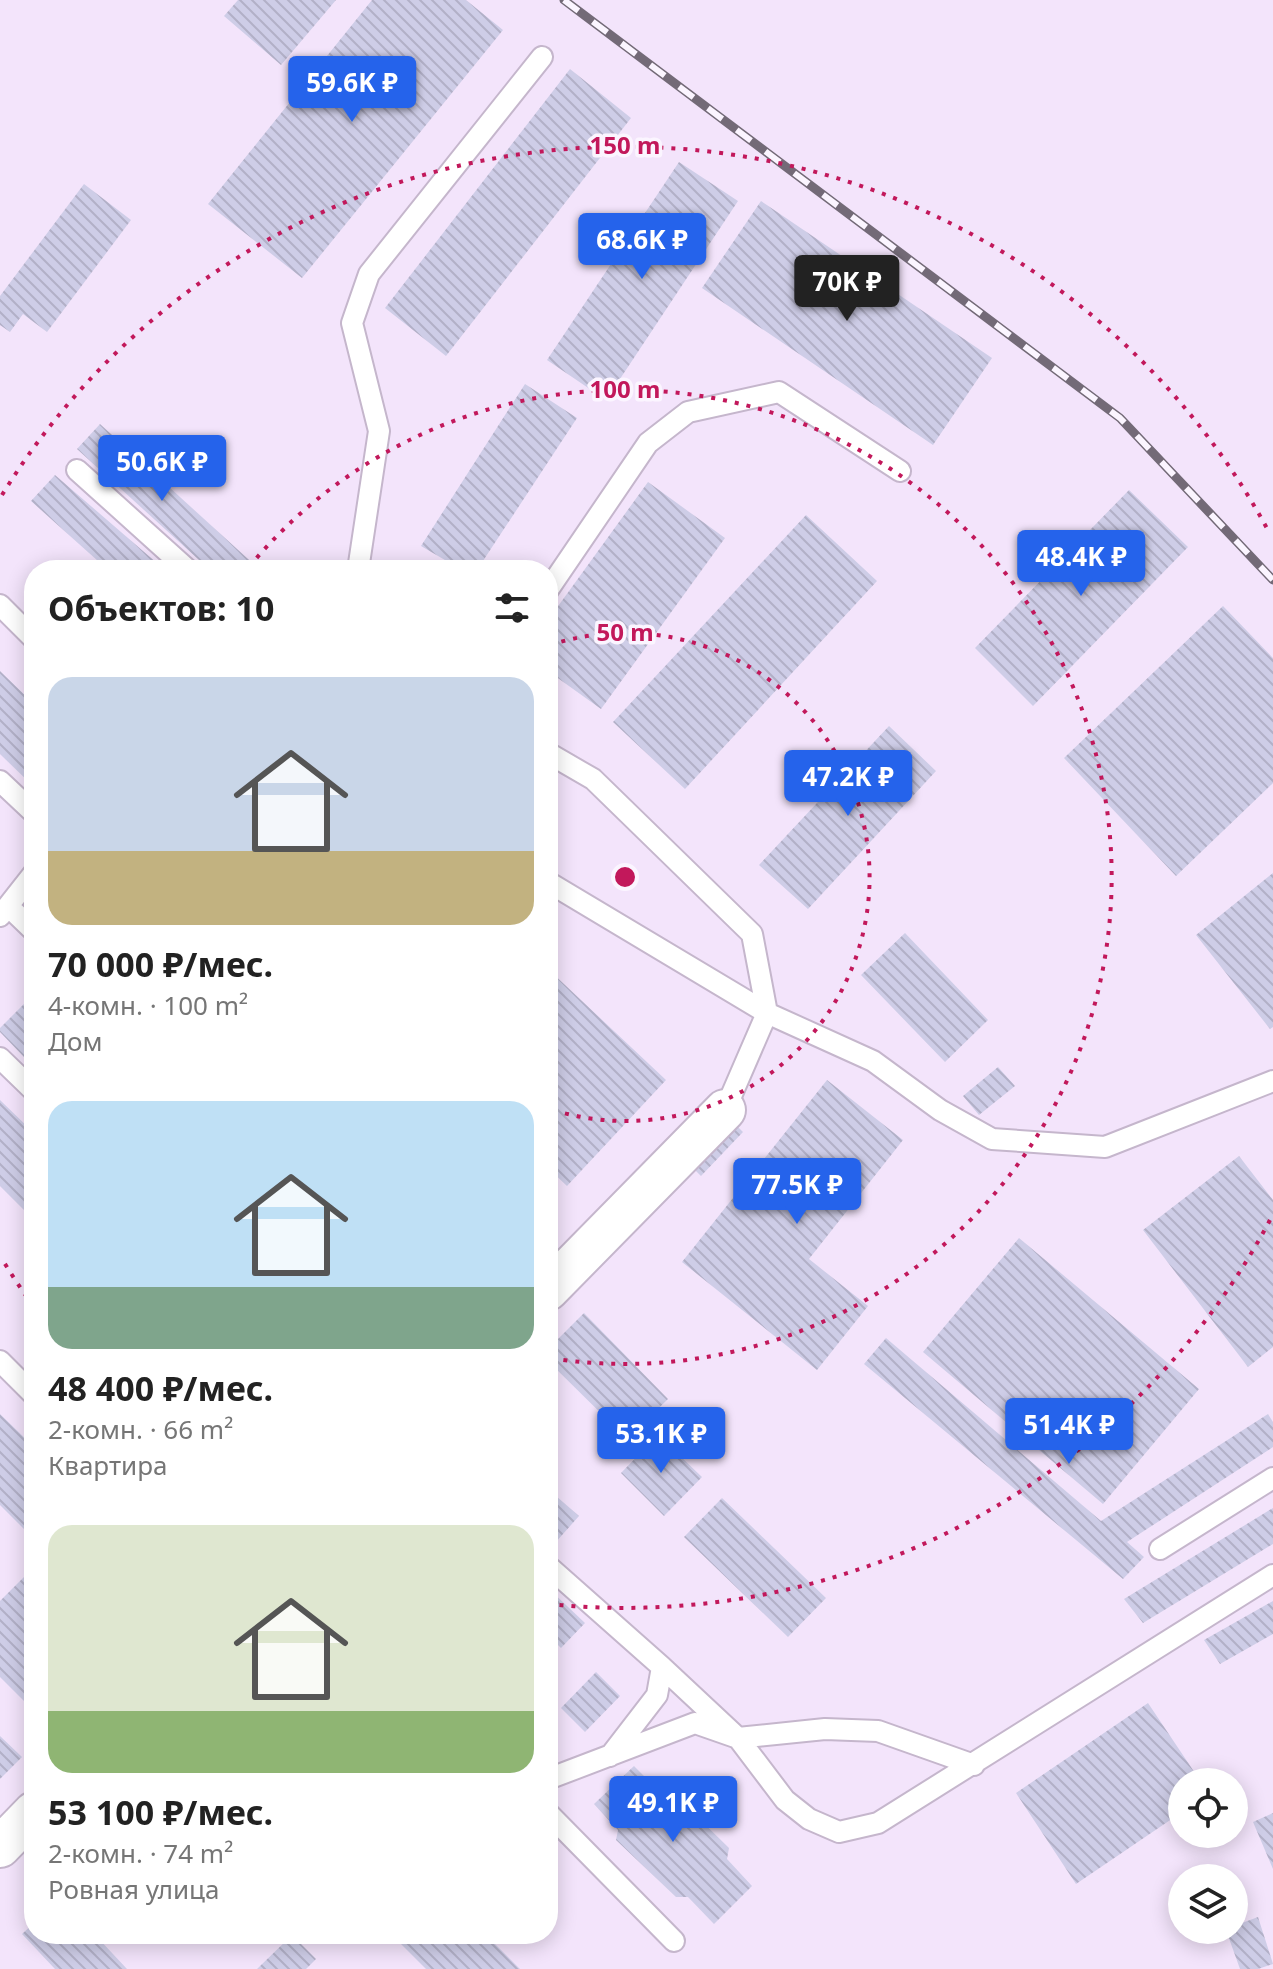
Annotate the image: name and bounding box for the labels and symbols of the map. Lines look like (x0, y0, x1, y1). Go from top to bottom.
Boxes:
pin: 59.6K ₽ (278, 56, 426, 124)
text: 150 m (590, 128, 660, 161)
pin: 68.6K ₽ (568, 213, 716, 281)
pin: 70K ₽ (791, 255, 903, 323)
text: 100 m (590, 372, 660, 405)
pin: 50.6K ₽ (88, 435, 236, 503)
pin: 48.4K ₽ (1007, 530, 1155, 598)
text: 50 m (596, 615, 654, 648)
pin: 47.2K ₽ (774, 750, 922, 818)
centre of rings (611, 863, 639, 891)
pin: 77.5K ₽ (723, 1158, 871, 1226)
pin: 51.4K ₽ (995, 1398, 1143, 1466)
pin: 53.1K ₽ (587, 1407, 735, 1475)
pin: 49.1K ₽ (599, 1776, 747, 1844)

